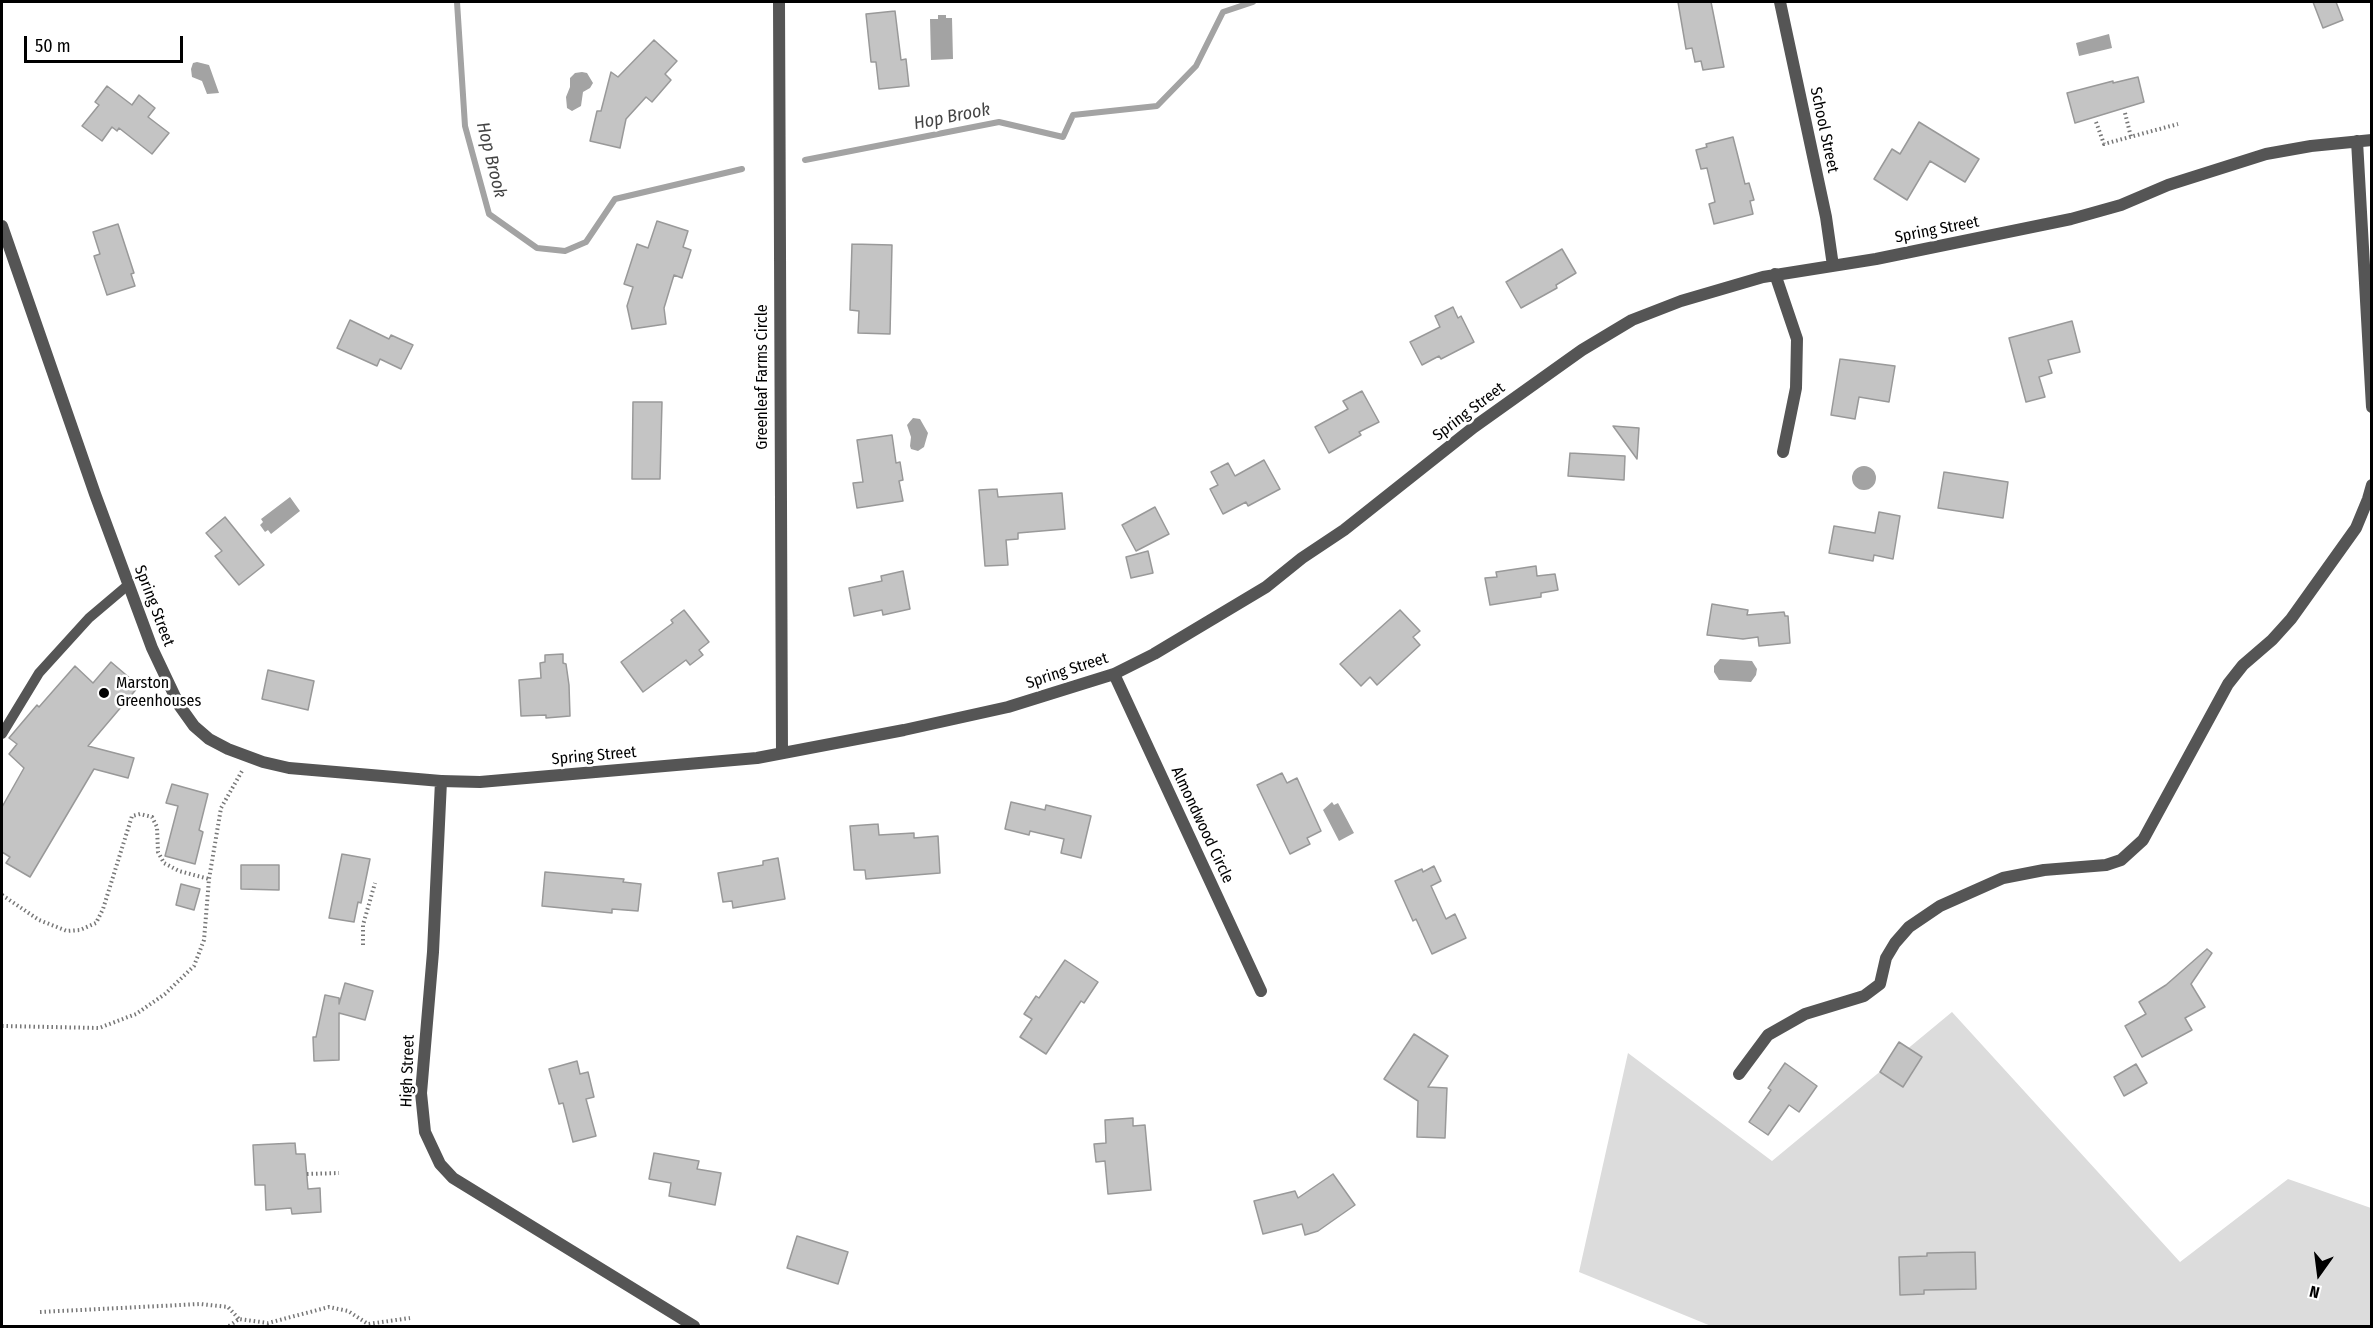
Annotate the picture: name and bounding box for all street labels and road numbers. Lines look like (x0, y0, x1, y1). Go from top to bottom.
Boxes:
street label: School Street (1806, 85, 1842, 175)
street label: Spring Street (1893, 212, 1981, 248)
street label: Greenleaf Farms Circle (753, 304, 773, 450)
street label: Spring Street (1429, 379, 1509, 445)
street label: Spring Street (130, 563, 178, 649)
street label: Spring Street (1024, 649, 1110, 693)
street label: Spring Street (551, 743, 637, 769)
street label: Almondwood Circle (1167, 764, 1237, 886)
street label: High Street (397, 1034, 419, 1108)

